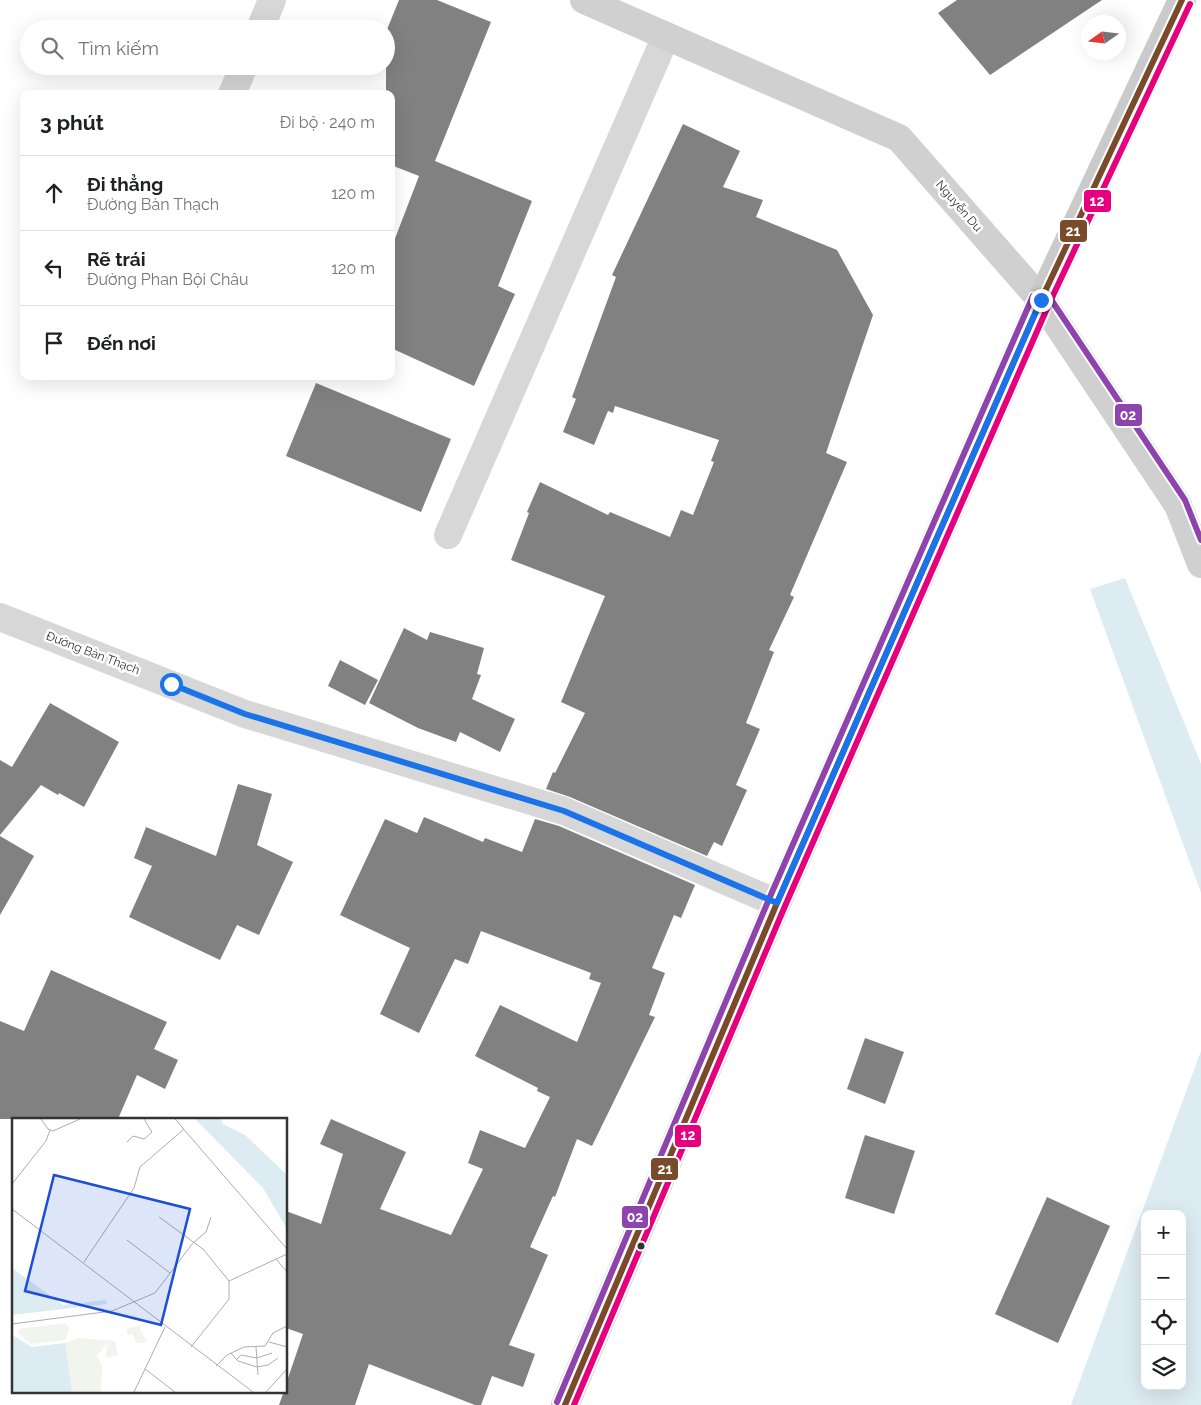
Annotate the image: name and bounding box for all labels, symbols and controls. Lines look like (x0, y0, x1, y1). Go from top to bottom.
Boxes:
north arrow (1081, 15, 1126, 60)
search box (20, 20, 395, 75)
icon: search (38, 34, 66, 62)
text: Tìm kiếm (78, 37, 159, 59)
text: 3 phút (40, 110, 104, 135)
text: Đi bộ · 240 m (280, 113, 375, 132)
text: Đi thẳng (87, 173, 163, 195)
street label: Nguyễn Du (933, 178, 985, 234)
icon: ahead (40, 179, 68, 207)
text: 120 m (331, 184, 375, 203)
line badge: 12 (1083, 189, 1112, 213)
text: 12 (1090, 193, 1105, 209)
text: Đường Bàn Thạch (87, 195, 219, 214)
line badge: 21 (1059, 219, 1088, 243)
text: 21 (1066, 223, 1080, 239)
text: Rẽ trái (87, 248, 146, 270)
icon: left (40, 254, 68, 282)
text: 120 m (331, 259, 375, 278)
text: Đường Phan Bội Châu (87, 270, 249, 289)
route end (1030, 289, 1053, 312)
icon: arrive (40, 329, 68, 357)
text: Đến nơi (87, 332, 156, 354)
line badge: 02 (1114, 403, 1143, 427)
text: 02 (1120, 407, 1136, 423)
street label: Đường Bàn Thạch (44, 629, 142, 677)
route start (160, 673, 183, 696)
inset map (12, 1118, 288, 1392)
line badge: 12 (674, 1124, 702, 1148)
text: 12 (681, 1127, 696, 1143)
line badge: 21 (650, 1157, 679, 1181)
text: 21 (658, 1161, 672, 1177)
line badge: 02 (621, 1205, 649, 1229)
text: 02 (627, 1209, 643, 1225)
map controls (1141, 1210, 1186, 1390)
button: + (1141, 1210, 1186, 1255)
unlabelled marker (636, 1241, 646, 1251)
button: − (1141, 1255, 1186, 1300)
button: locate (1141, 1300, 1186, 1345)
button: layers (1141, 1345, 1186, 1390)

